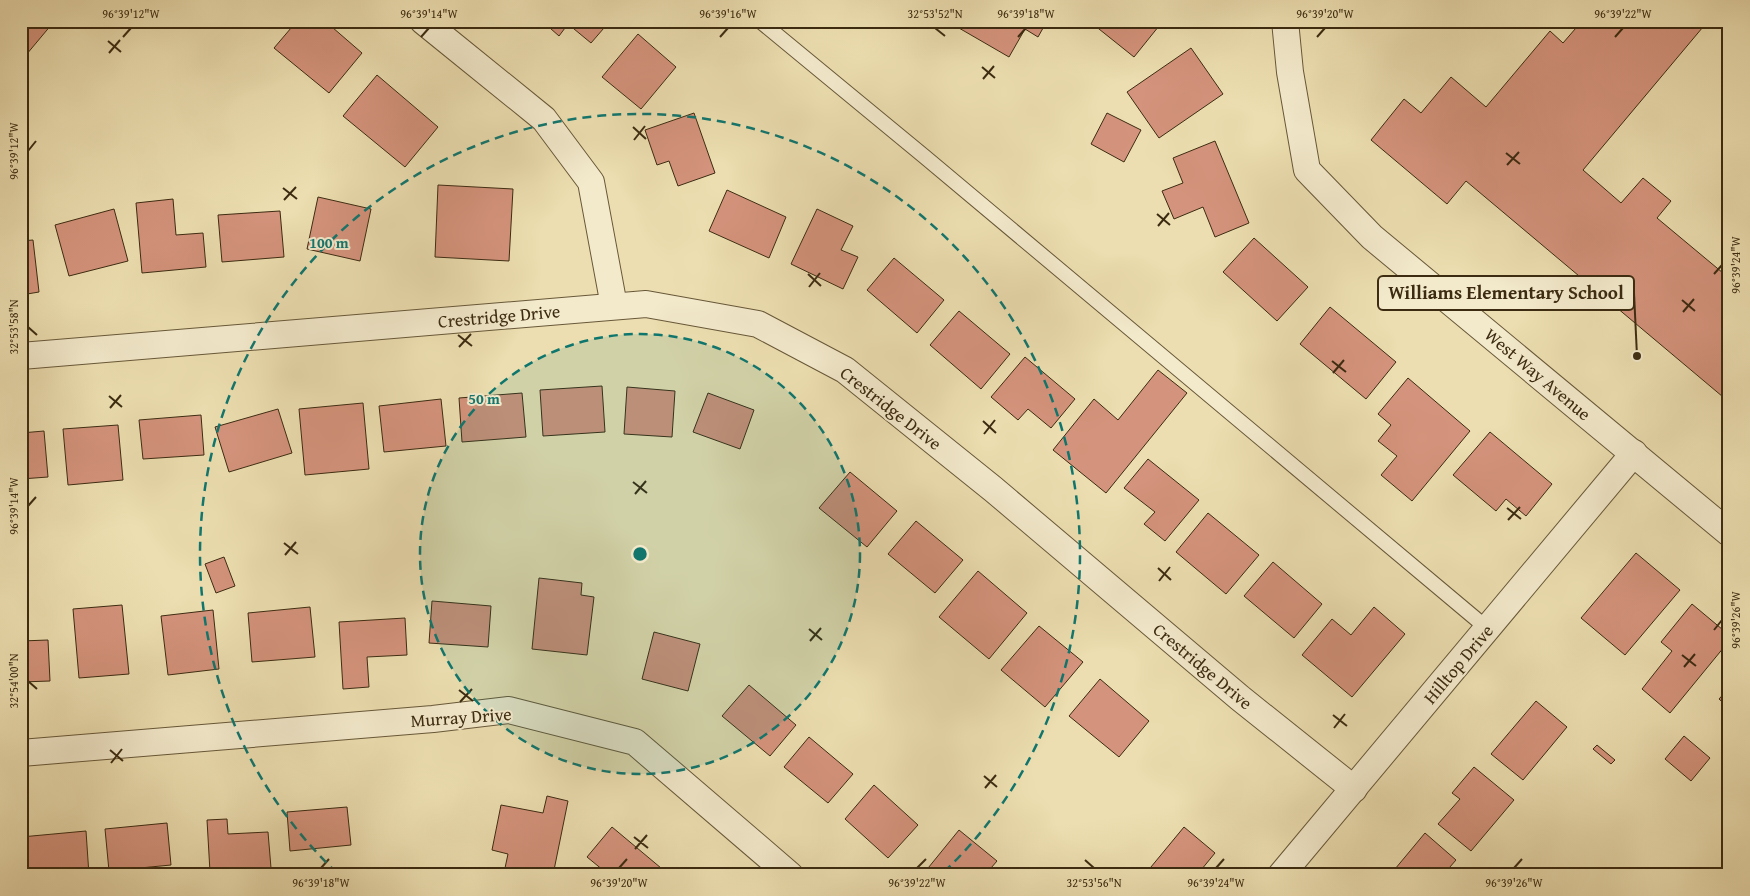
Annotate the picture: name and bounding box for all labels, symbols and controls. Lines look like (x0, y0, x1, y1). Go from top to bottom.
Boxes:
text: 96°39'12"W (102, 5, 161, 22)
text: 96°39'14"W (400, 5, 459, 22)
text: 96°39'16"W (699, 5, 758, 22)
text: 32°53'52"N (907, 5, 963, 22)
text: 96°39'18"W (997, 5, 1056, 22)
text: 96°39'20"W (1296, 5, 1355, 22)
text: 96°39'22"W (1594, 5, 1653, 22)
text: 96°39'12"W (5, 121, 22, 180)
text: 100 m (309, 232, 349, 253)
text: 96°39'24"W (1727, 235, 1744, 294)
callout: Williams Elementary School (1378, 276, 1634, 310)
text: Williams Elementary School (1388, 278, 1624, 306)
street label: Crestridge Drive (437, 297, 561, 335)
text: 32°53'58"N (5, 299, 22, 355)
street label: West Way Avenue (1479, 321, 1597, 427)
street label: Crestridge Drive (834, 360, 948, 456)
text: 50 m (468, 388, 500, 409)
text: 96°39'14"W (5, 476, 22, 535)
centre of rings (631, 545, 649, 563)
text: 96°39'26"W (1727, 590, 1744, 649)
street label: Crestridge Drive (1147, 616, 1259, 716)
street label: Hilltop Drive (1417, 618, 1499, 710)
text: 32°54'00"N (5, 653, 22, 709)
street label: Murray Drive (410, 700, 512, 734)
text: 96°39'18"W (292, 874, 351, 891)
text: 96°39'20"W (590, 874, 649, 891)
text: 96°39'22"W (888, 874, 947, 891)
text: 32°53'56"N (1066, 874, 1122, 891)
text: 96°39'24"W (1187, 874, 1246, 891)
text: 96°39'26"W (1485, 874, 1544, 891)

